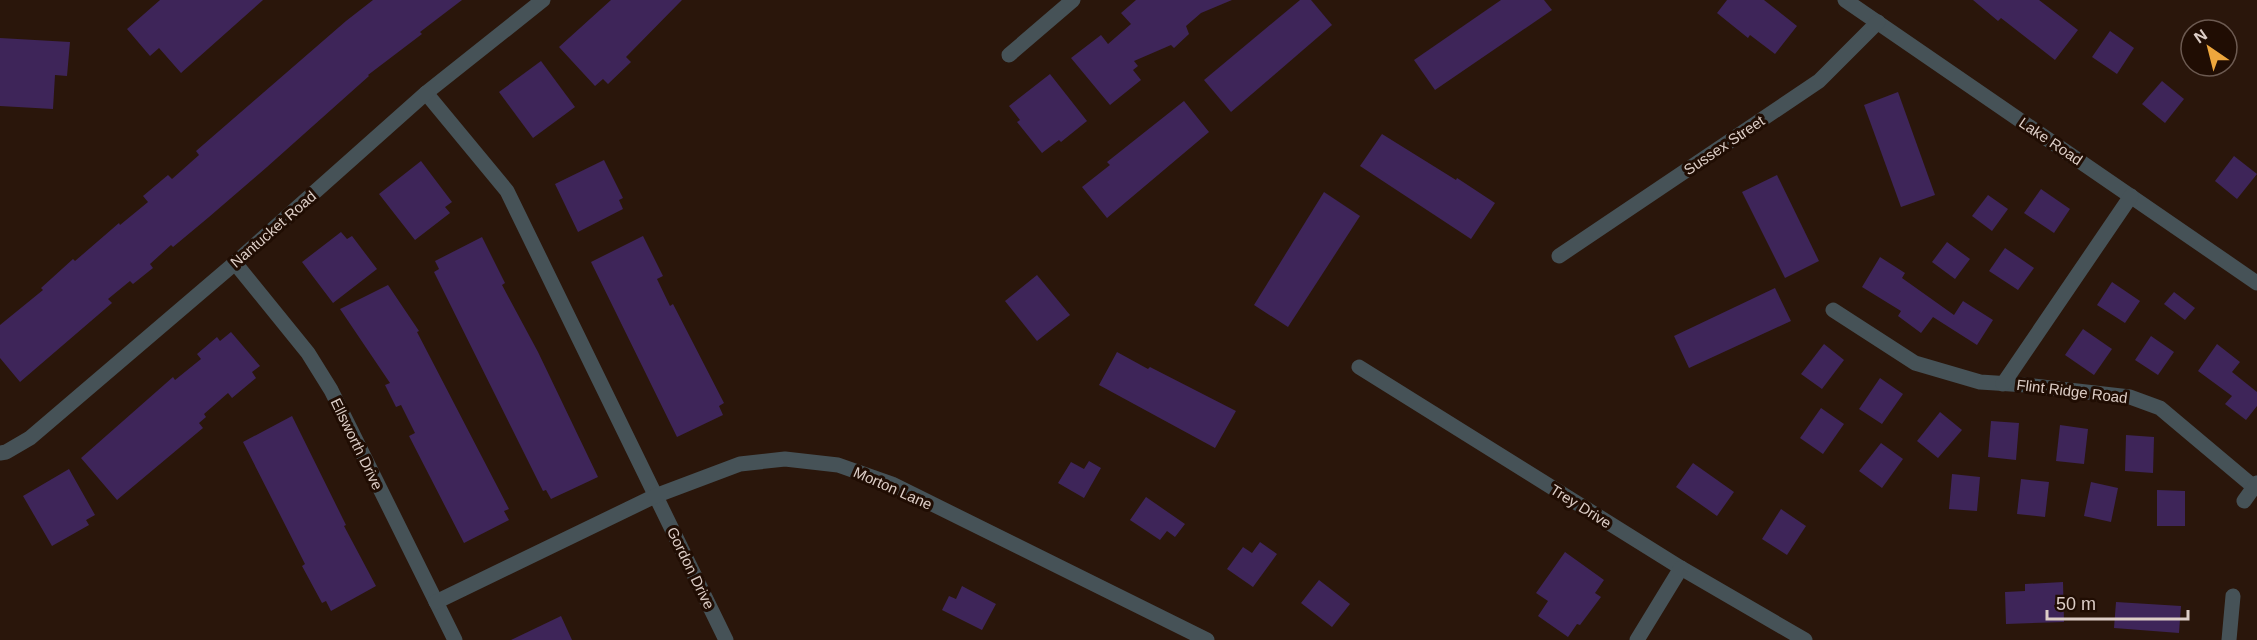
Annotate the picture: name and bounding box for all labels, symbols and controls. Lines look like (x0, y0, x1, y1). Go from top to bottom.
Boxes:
north arrow (2179, 18, 2239, 78)
text: N (2191, 26, 2210, 46)
street label: Sussex Street (1681, 111, 1768, 178)
street label: Lake Road (2016, 114, 2086, 168)
street label: Nantucket Road (227, 187, 319, 271)
street label: Flint Ridge Road (2016, 376, 2128, 406)
street label: Ellsworth Drive (327, 395, 387, 493)
street label: Morton Lane (851, 463, 935, 513)
street label: Trey Drive (1547, 481, 1615, 531)
street label: Gordon Drive (664, 524, 718, 612)
scale bar (2047, 583, 2188, 621)
text: 50 m (2056, 594, 2096, 614)

